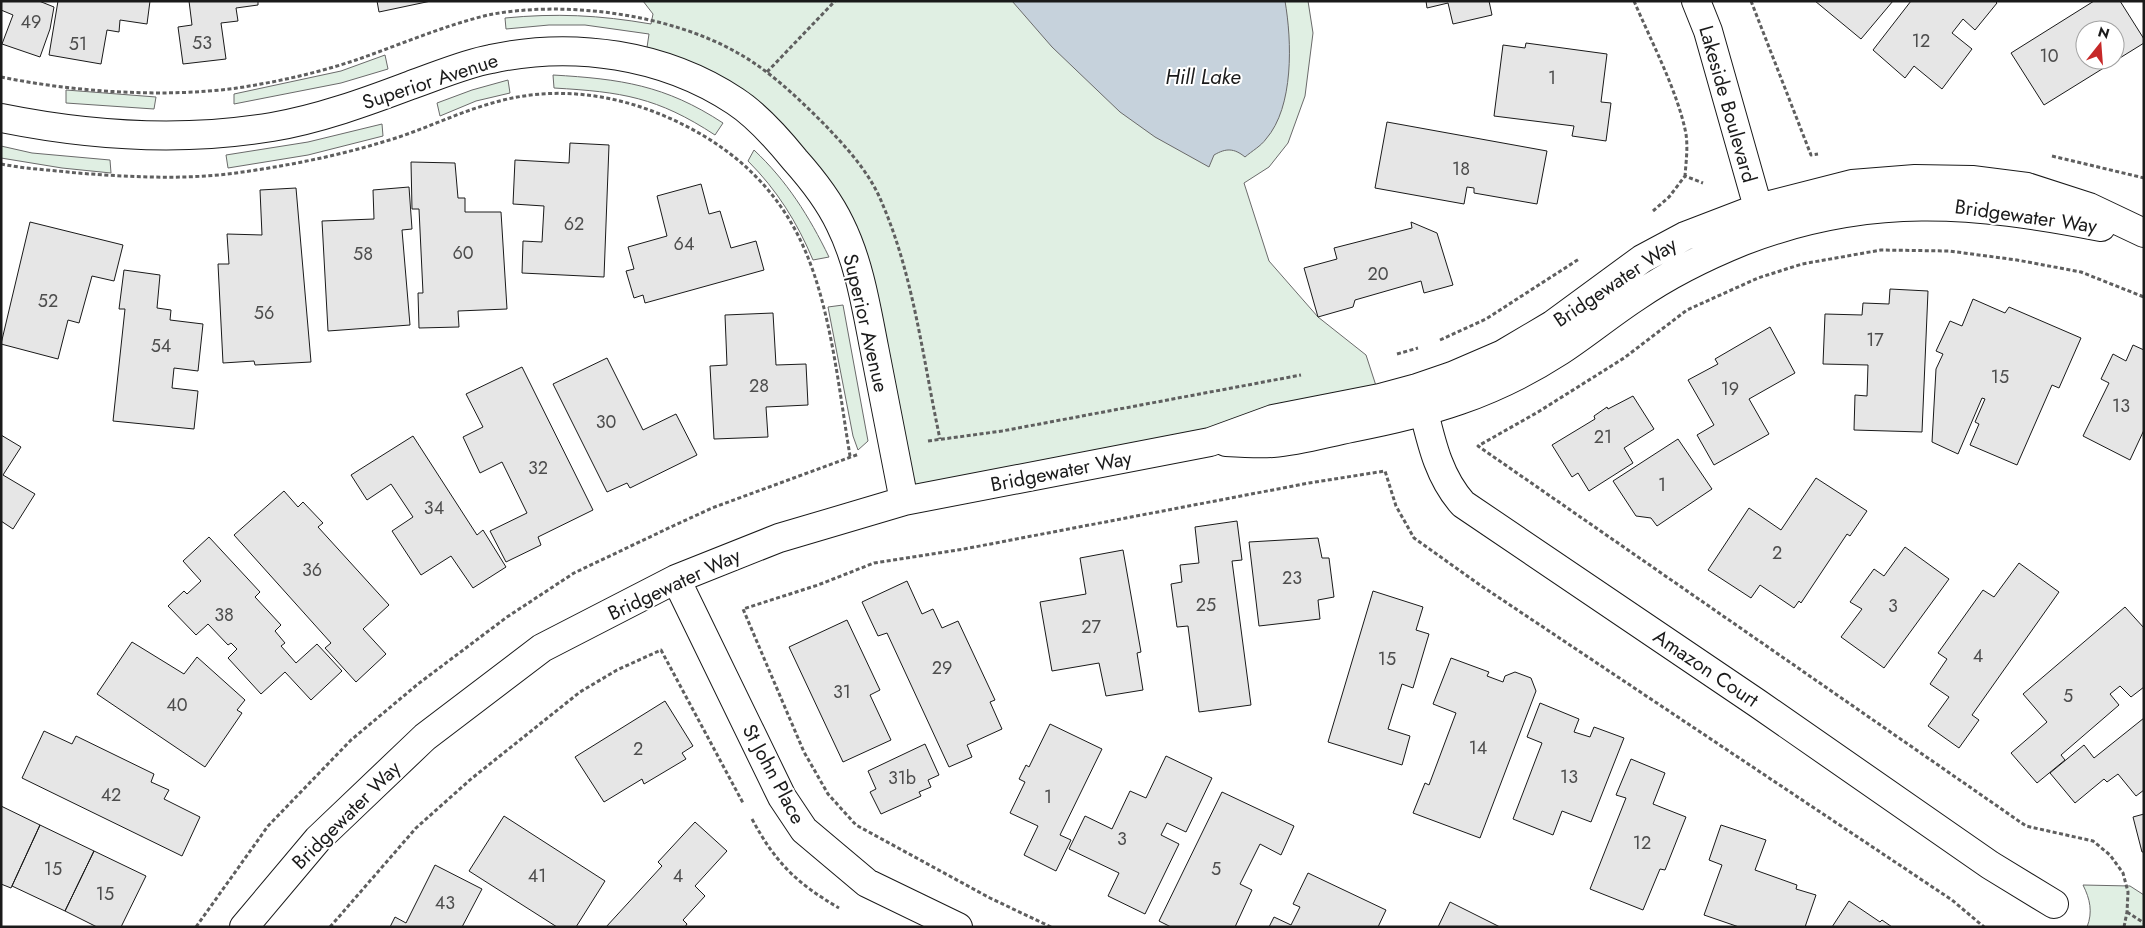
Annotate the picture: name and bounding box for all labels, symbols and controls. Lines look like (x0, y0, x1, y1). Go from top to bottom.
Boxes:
house number: 49 (21, 9, 41, 35)
north arrow (2075, 20, 2125, 70)
text: N (2096, 21, 2112, 44)
street label: Lakeside Boulevard (1691, 22, 1764, 186)
house number: 12 (1912, 28, 1930, 54)
house number: 53 (192, 30, 212, 56)
house number: 51 (69, 31, 87, 57)
house number: 10 (2040, 43, 2059, 69)
street label: Superior Avenue (358, 46, 502, 117)
water label: Hill Lake (1165, 62, 1241, 92)
house number: 1 (1548, 65, 1556, 91)
house number: 18 (1452, 156, 1470, 182)
street label: Bridgewater Way (1953, 192, 2099, 241)
house number: 62 (564, 211, 584, 237)
street label: Bridgewater Way (1548, 230, 1683, 335)
house number: 64 (674, 231, 694, 257)
house number: 60 (452, 240, 474, 266)
house number: 58 (353, 241, 373, 267)
street label: Superior Avenue (835, 251, 896, 395)
house number: 20 (1367, 261, 1389, 287)
house number: 52 (38, 288, 58, 314)
house number: 56 (254, 300, 274, 326)
house number: 17 (1866, 327, 1884, 353)
house number: 54 (151, 333, 171, 359)
house number: 15 (1991, 364, 2009, 390)
house number: 28 (749, 373, 769, 399)
house number: 19 (1721, 376, 1739, 402)
house number: 13 (2112, 393, 2130, 419)
house number: 30 (596, 409, 617, 435)
house number: 21 (1594, 424, 1612, 450)
street label: Bridgewater Way (988, 444, 1134, 499)
house number: 32 (528, 455, 548, 481)
house number: 1 (1658, 472, 1666, 498)
house number: 34 (424, 495, 444, 521)
house number: 2 (1772, 540, 1782, 566)
street label: Bridgewater Way (603, 541, 745, 628)
house number: 36 (302, 557, 322, 583)
house number: 23 (1282, 565, 1302, 591)
house number: 25 (1196, 592, 1216, 618)
house number: 3 (1888, 593, 1898, 619)
house number: 38 (214, 602, 234, 628)
house number: 27 (1081, 614, 1101, 640)
street label: Amazon Court (1647, 622, 1764, 715)
house number: 4 (1973, 643, 1983, 669)
house number: 15 (1378, 646, 1396, 672)
house number: 29 (932, 655, 952, 681)
house number: 31 (833, 679, 851, 705)
house number: 5 (2063, 683, 2073, 709)
house number: 40 (166, 692, 188, 718)
street label: St John Place (735, 719, 812, 829)
house number: 14 (1469, 735, 1487, 761)
house number: 2 (633, 736, 643, 762)
street label: Bridgewater Way (285, 754, 407, 876)
house number: 13 (1560, 764, 1578, 790)
house number: 31b (888, 765, 916, 791)
house number: 42 (101, 782, 121, 808)
house number: 1 (1044, 784, 1052, 810)
house number: 3 (1117, 826, 1127, 852)
house number: 12 (1633, 830, 1651, 856)
house number: 15 (44, 856, 62, 882)
house number: 5 (1211, 856, 1221, 882)
house number: 41 (528, 863, 546, 889)
house number: 4 (673, 863, 683, 889)
house number: 15 (96, 881, 114, 907)
house number: 43 (435, 890, 455, 916)

